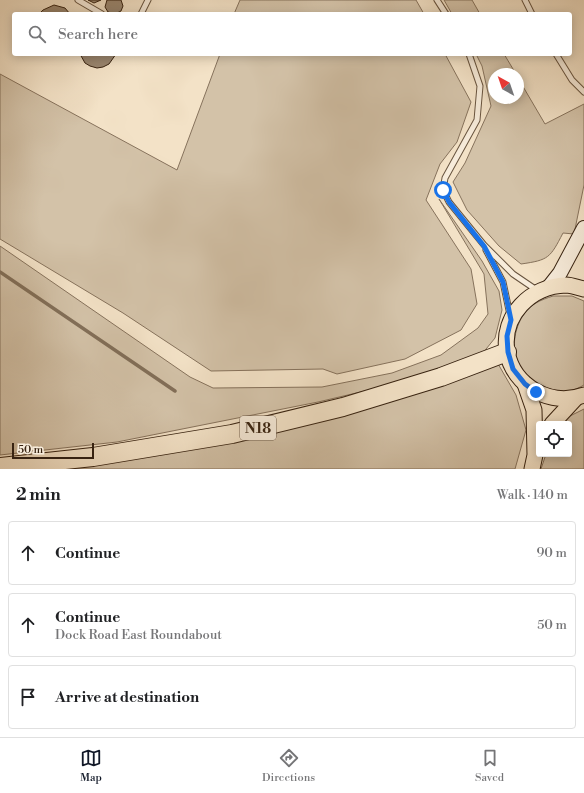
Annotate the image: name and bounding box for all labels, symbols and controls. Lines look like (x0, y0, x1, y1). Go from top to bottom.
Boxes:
search box (12, 12, 572, 56)
icon: search (26, 23, 48, 45)
text: Search here (58, 25, 138, 44)
north arrow (488, 68, 524, 104)
route start (434, 181, 452, 199)
route end (527, 383, 545, 401)
road number: N18 (240, 416, 276, 440)
map controls (536, 421, 572, 457)
button: locate (536, 421, 572, 457)
scale bar (12, 441, 94, 460)
text: 50 m (18, 443, 43, 457)
text: 2 min (16, 484, 61, 506)
text: Walk · 140 m (497, 487, 568, 503)
icon: ahead (17, 542, 39, 564)
text: Continue (55, 544, 120, 563)
text: 90 m (536, 545, 567, 561)
text: Continue (55, 608, 120, 627)
icon: ahead (17, 614, 39, 636)
text: 50 m (537, 617, 567, 633)
text: Dock Road East Roundabout (55, 627, 222, 643)
icon: arrive (17, 686, 39, 708)
text: Arrive at destination (55, 688, 199, 707)
tab: Map (80, 747, 102, 785)
tab: Directions (262, 747, 315, 785)
tab: Saved (475, 747, 504, 785)

